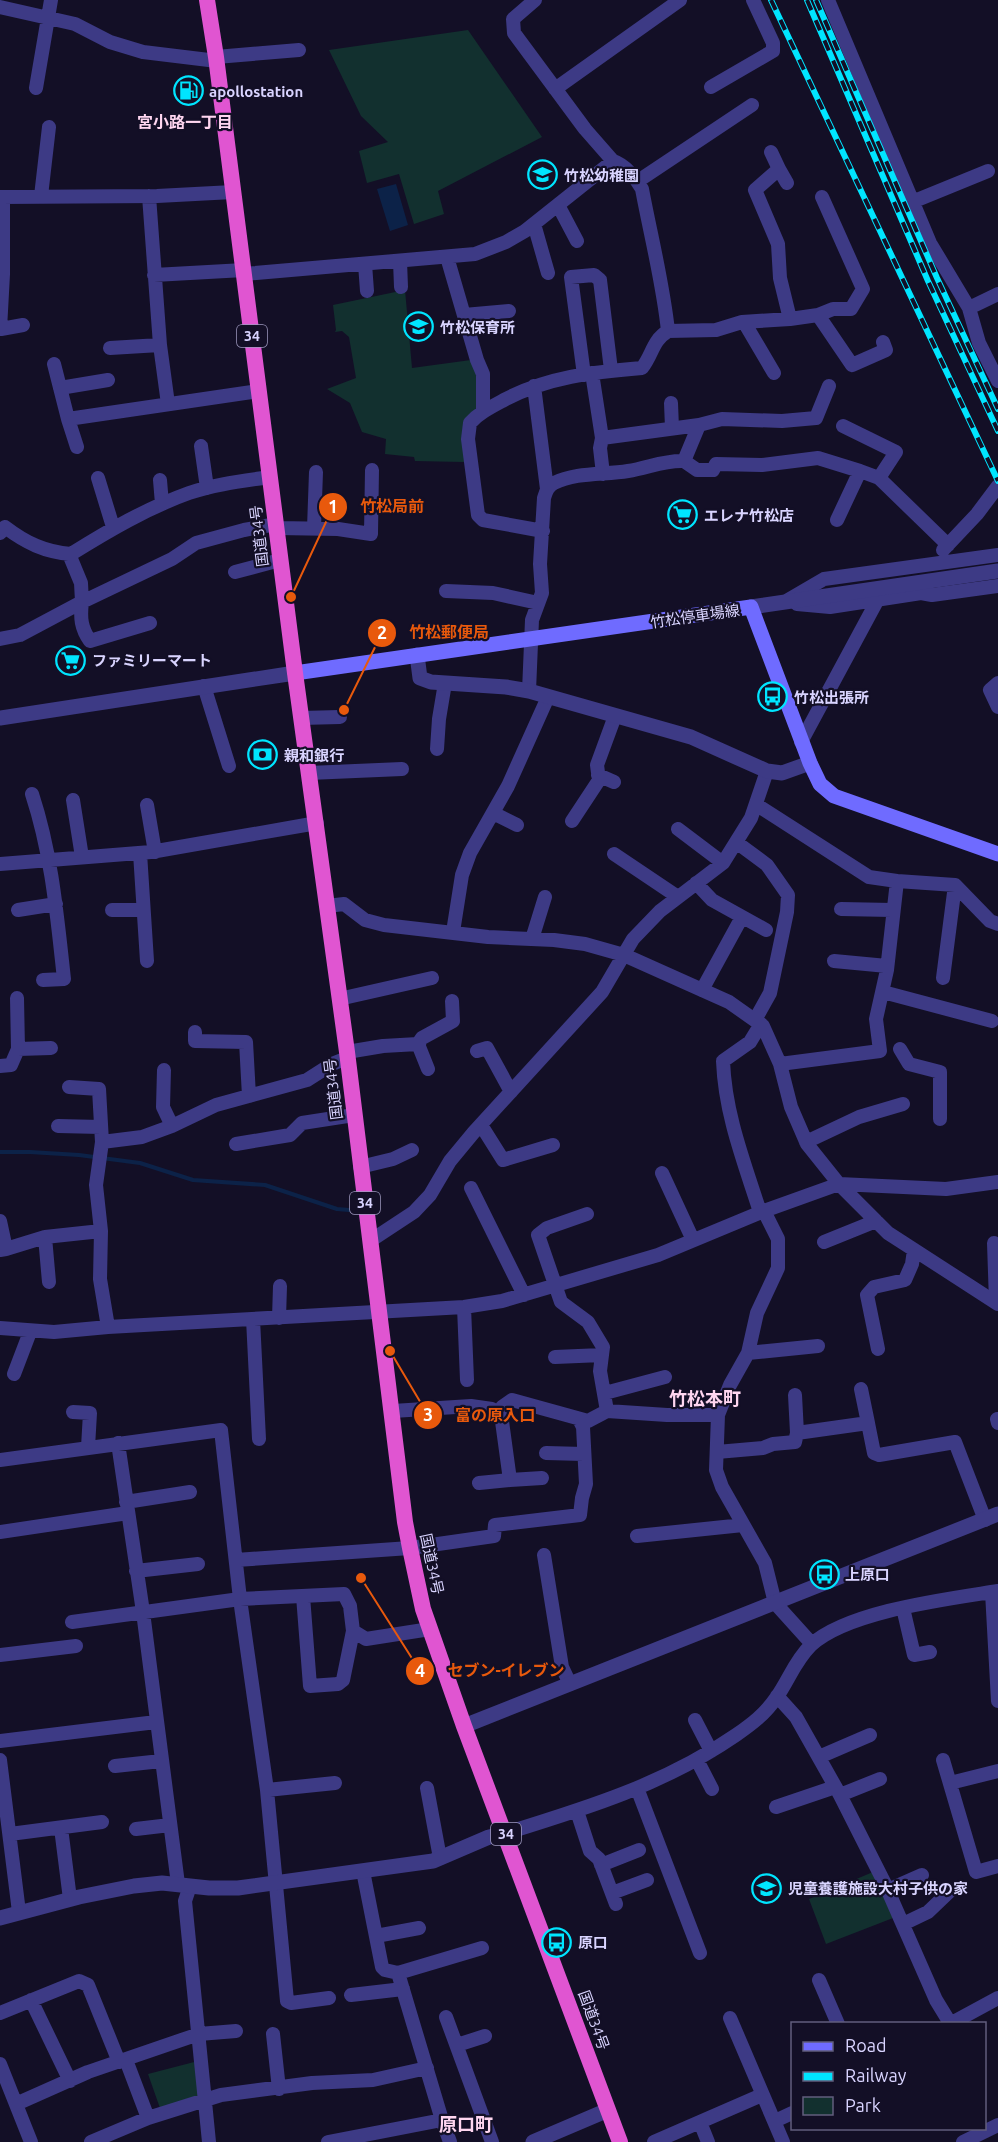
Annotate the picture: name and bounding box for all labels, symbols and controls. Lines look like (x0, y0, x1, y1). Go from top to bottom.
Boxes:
fuel station icon: apollostation (172, 75, 204, 107)
place label: apollostation (209, 83, 303, 100)
district label: 宮小路一丁目 (137, 113, 233, 131)
school or university icon: 竹松幼稚園 (527, 159, 559, 191)
place label: 竹松幼稚園 (564, 167, 639, 184)
school or university icon: 竹松保育所 (403, 311, 435, 343)
place label: 竹松保育所 (440, 319, 515, 336)
road number: 34 (237, 325, 267, 347)
callout: 竹松局前 (318, 490, 436, 524)
text: 1 (328, 496, 338, 516)
text: 竹松局前 (360, 497, 424, 515)
supermarket icon: エレナ竹松店 (667, 499, 699, 531)
street label: 国道34号 (247, 504, 271, 568)
place label: エレナ竹松店 (704, 507, 794, 524)
street label: 竹松停車場線 (649, 601, 741, 631)
callout: 竹松郵便局 (367, 616, 501, 650)
text: 2 (377, 622, 387, 642)
text: 竹松郵便局 (409, 623, 489, 641)
supermarket icon: ファミリーマート (55, 644, 87, 676)
place label: ファミリーマート (92, 652, 212, 669)
bus stop icon: 竹松出張所 (757, 681, 789, 713)
place label: 竹松出張所 (794, 689, 869, 706)
bank icon: 親和銀行 (247, 739, 279, 771)
place label: 親和銀行 (284, 747, 344, 764)
street label: 国道34号 (321, 1057, 345, 1121)
road number: 34 (350, 1192, 380, 1214)
district label: 竹松本町 (669, 1388, 741, 1408)
callout: 富の原入口 (413, 1398, 547, 1432)
text: 3 (423, 1404, 433, 1424)
text: 富の原入口 (455, 1406, 535, 1424)
street label: 国道34号 (417, 1532, 447, 1596)
bus stop icon: 上原口 (808, 1558, 840, 1590)
place label: 上原口 (845, 1566, 890, 1583)
callout: セブン-イレブン (405, 1654, 576, 1688)
text: 4 (415, 1660, 425, 1680)
text: セブン-イレブン (447, 1661, 565, 1679)
road number: 34 (491, 1823, 521, 1845)
school or university icon: 児童養護施設大村子供の家 (751, 1872, 783, 1904)
place label: 児童養護施設大村子供の家 (788, 1880, 968, 1897)
bus stop icon: 原口 (541, 1926, 573, 1958)
place label: 原口 (578, 1934, 608, 1951)
street label: 国道34号 (575, 1988, 613, 2052)
legend (791, 2022, 986, 2130)
text: Road (845, 2035, 887, 2055)
text: Railway (845, 2065, 907, 2085)
text: Park (845, 2095, 881, 2115)
district label: 原口町 (439, 2114, 493, 2134)

